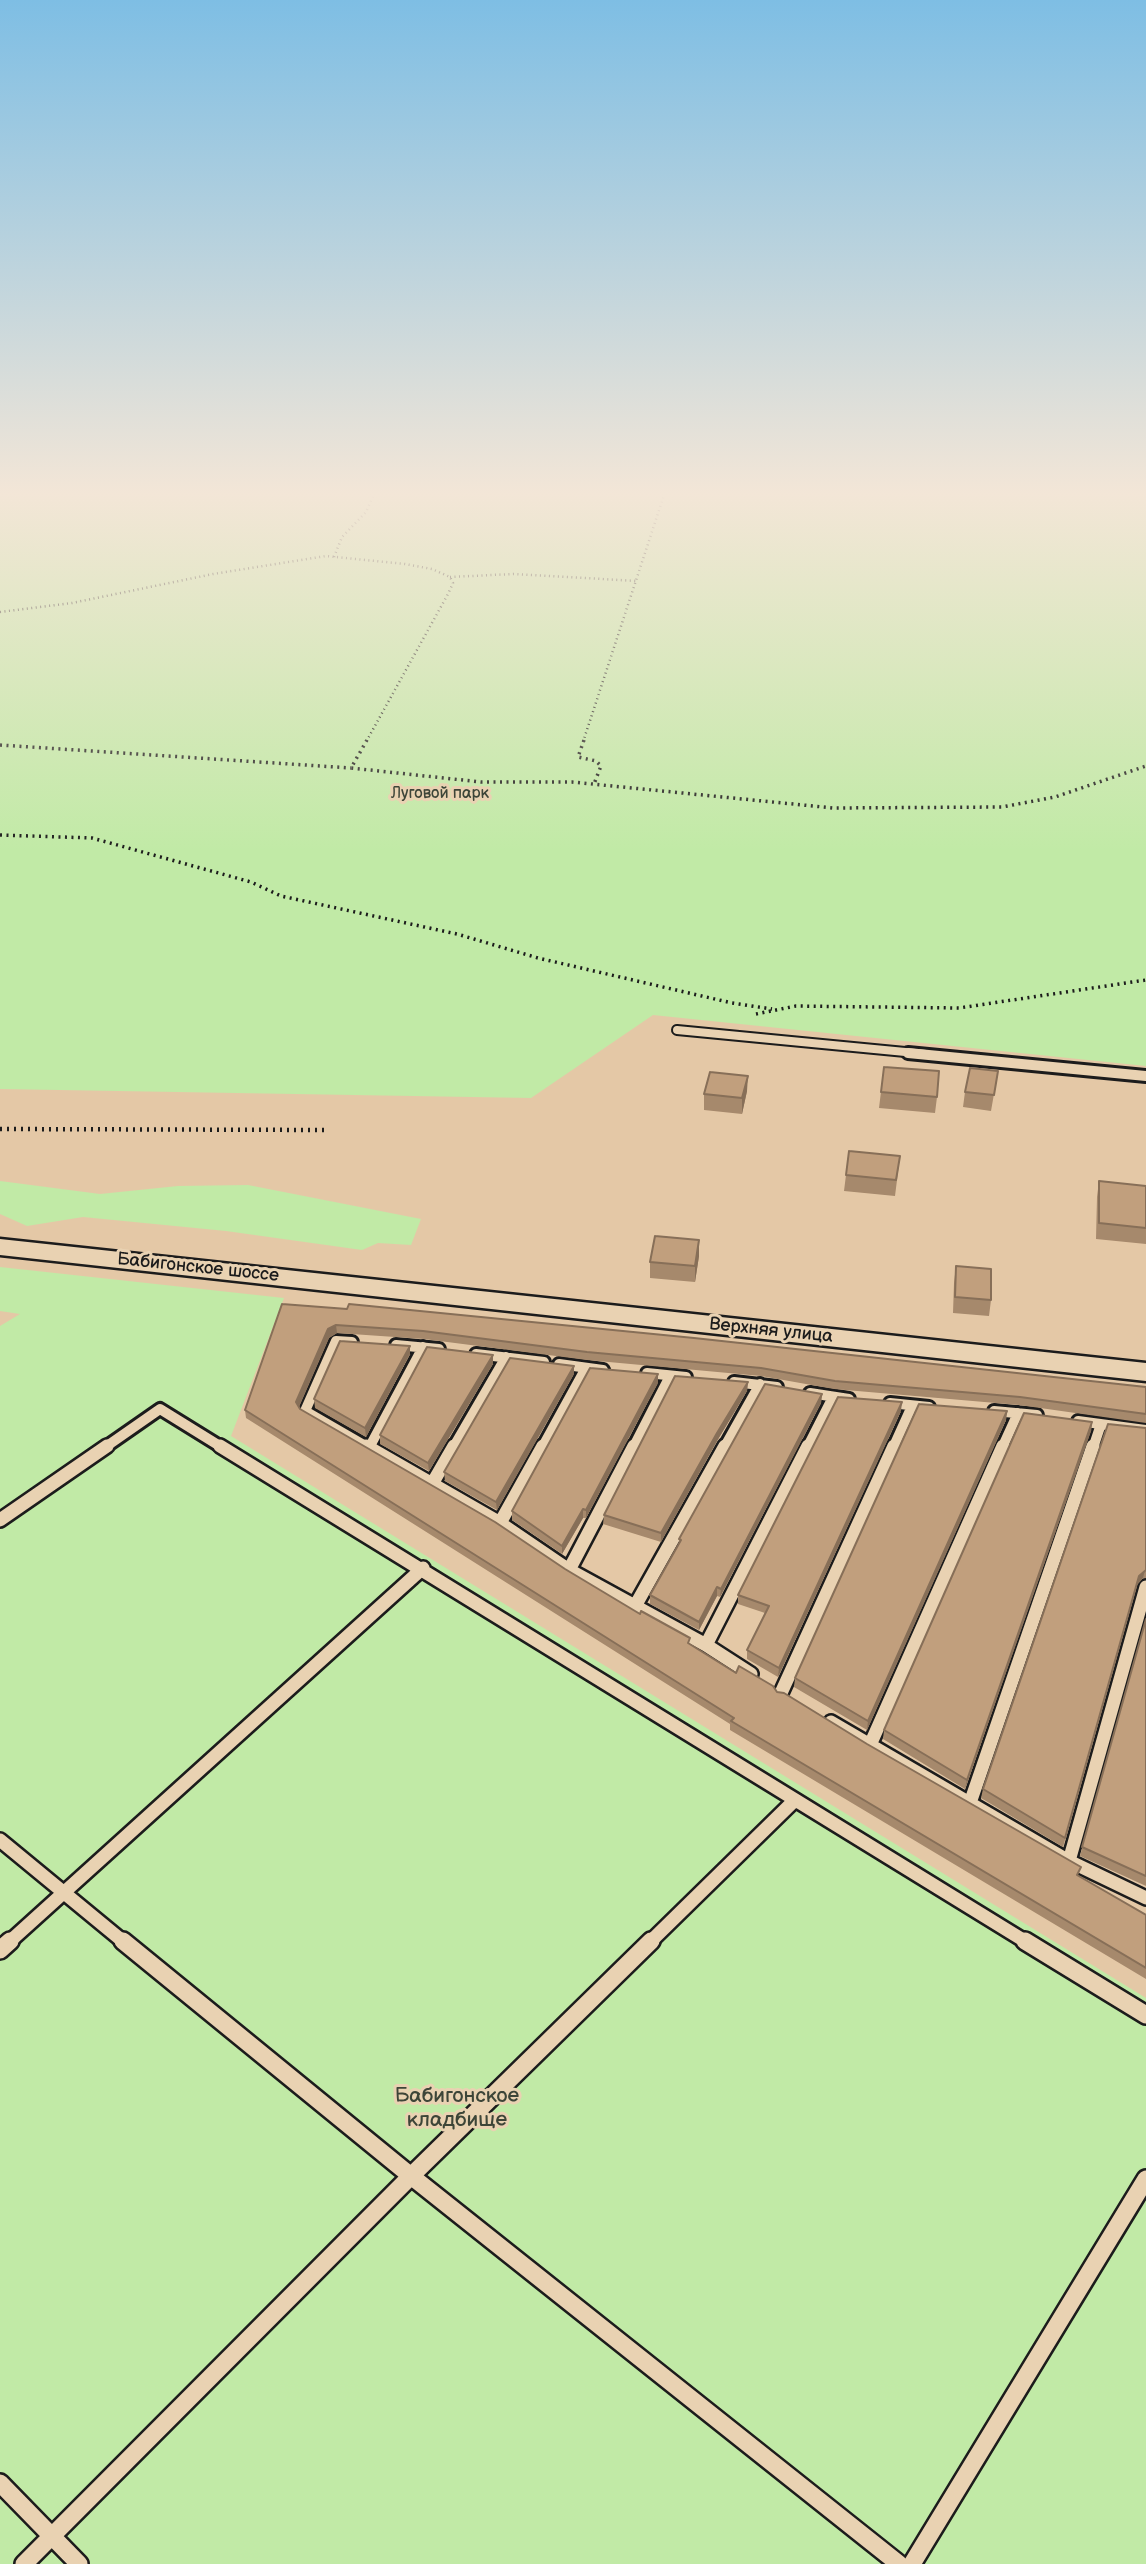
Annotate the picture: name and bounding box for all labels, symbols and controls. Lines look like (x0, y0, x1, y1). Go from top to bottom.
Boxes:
park label: Луговой парк (391, 784, 489, 804)
street label: Бабигонское шоссе (116, 1249, 280, 1287)
street label: Верхняя улица (708, 1314, 834, 1348)
park label: Бабигонское кладбище (395, 2084, 519, 2134)

